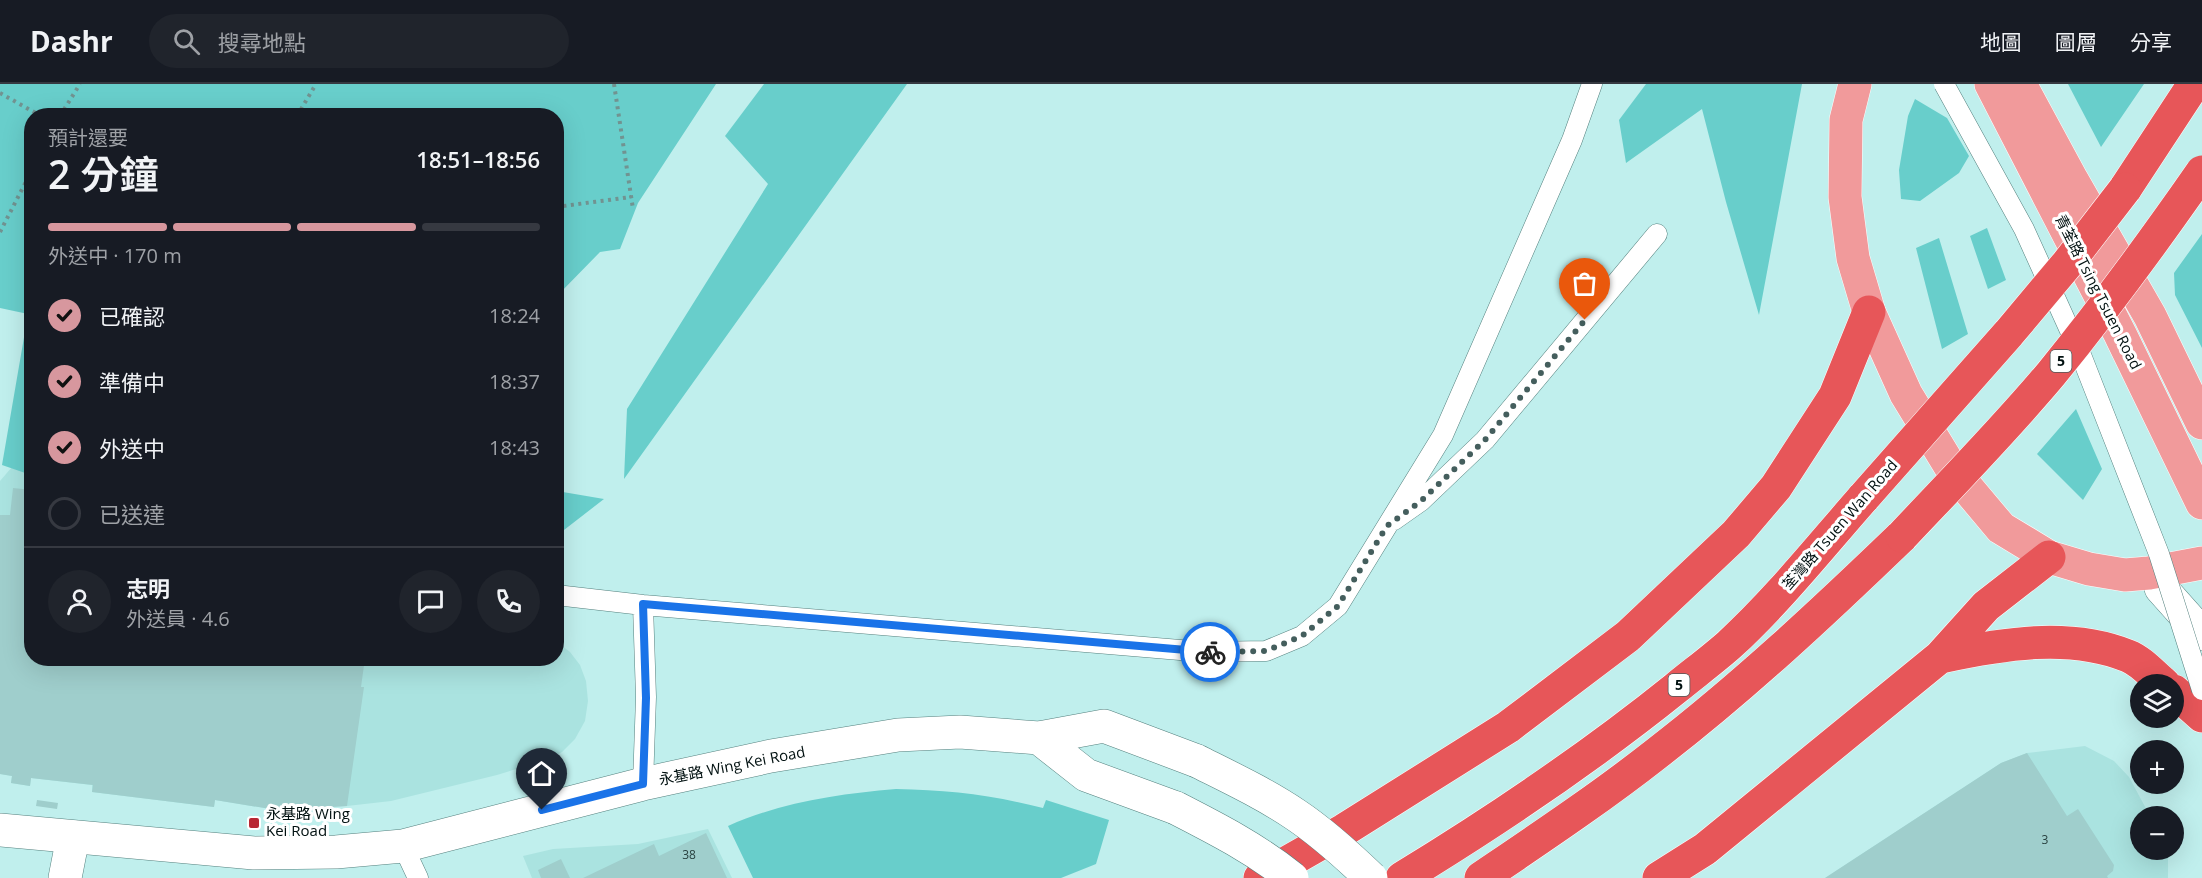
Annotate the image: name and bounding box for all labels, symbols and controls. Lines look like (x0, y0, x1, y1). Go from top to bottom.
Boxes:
search box (149, 14, 569, 68)
text: Dashr (30, 22, 113, 60)
icon: search (170, 25, 203, 58)
text: 搜尋地點 (218, 27, 306, 57)
text: 地圖 (1980, 28, 2022, 56)
text: 圖層 (2055, 28, 2097, 56)
text: 分享 (2130, 28, 2172, 56)
text: 預計還要 (48, 124, 128, 151)
text: 18:51–18:56 (416, 144, 540, 174)
text: 2 分鐘 (48, 147, 158, 200)
street label: 青荃路 Tsing Tsuen Road (2051, 211, 2147, 372)
text: 外送中 · 170 m (48, 242, 182, 269)
pin (1559, 258, 1610, 320)
icon: bag (1568, 267, 1601, 300)
icon: check (48, 299, 81, 332)
text: 已確認 (99, 301, 165, 331)
text: 18:24 (489, 302, 540, 329)
road number: 5 (2050, 350, 2072, 372)
icon: check (48, 365, 81, 398)
text: 準備中 (99, 367, 165, 397)
text: 18:37 (489, 368, 540, 395)
icon: check (48, 431, 81, 464)
text: 外送中 (99, 433, 165, 463)
text: 18:43 (489, 434, 540, 461)
street label: 荃灣路 Tsuen Wan Road (1777, 455, 1901, 594)
text: 已送達 (99, 499, 165, 529)
button: person (48, 570, 111, 633)
button: chat (399, 570, 462, 633)
button: phone (477, 570, 540, 633)
text: 志明 (126, 573, 170, 603)
text: 外送員 · 4.6 (126, 605, 230, 632)
courier (1180, 622, 1240, 682)
icon: bike (1194, 636, 1227, 669)
road number: 5 (1668, 674, 1690, 696)
map controls (2130, 674, 2184, 860)
button: layers (2130, 674, 2184, 728)
button: + (2130, 740, 2184, 794)
street label: 永基路 Wing Kei Road (657, 741, 807, 789)
pin (516, 748, 567, 810)
icon: home (525, 757, 558, 790)
place label: 永基路 Wing Kei Road (266, 803, 350, 840)
button: − (2130, 806, 2184, 860)
marker: 永基路 Wing Kei Road (247, 816, 261, 830)
house number: 3 (2042, 831, 2049, 848)
house number: 38 (682, 846, 696, 863)

